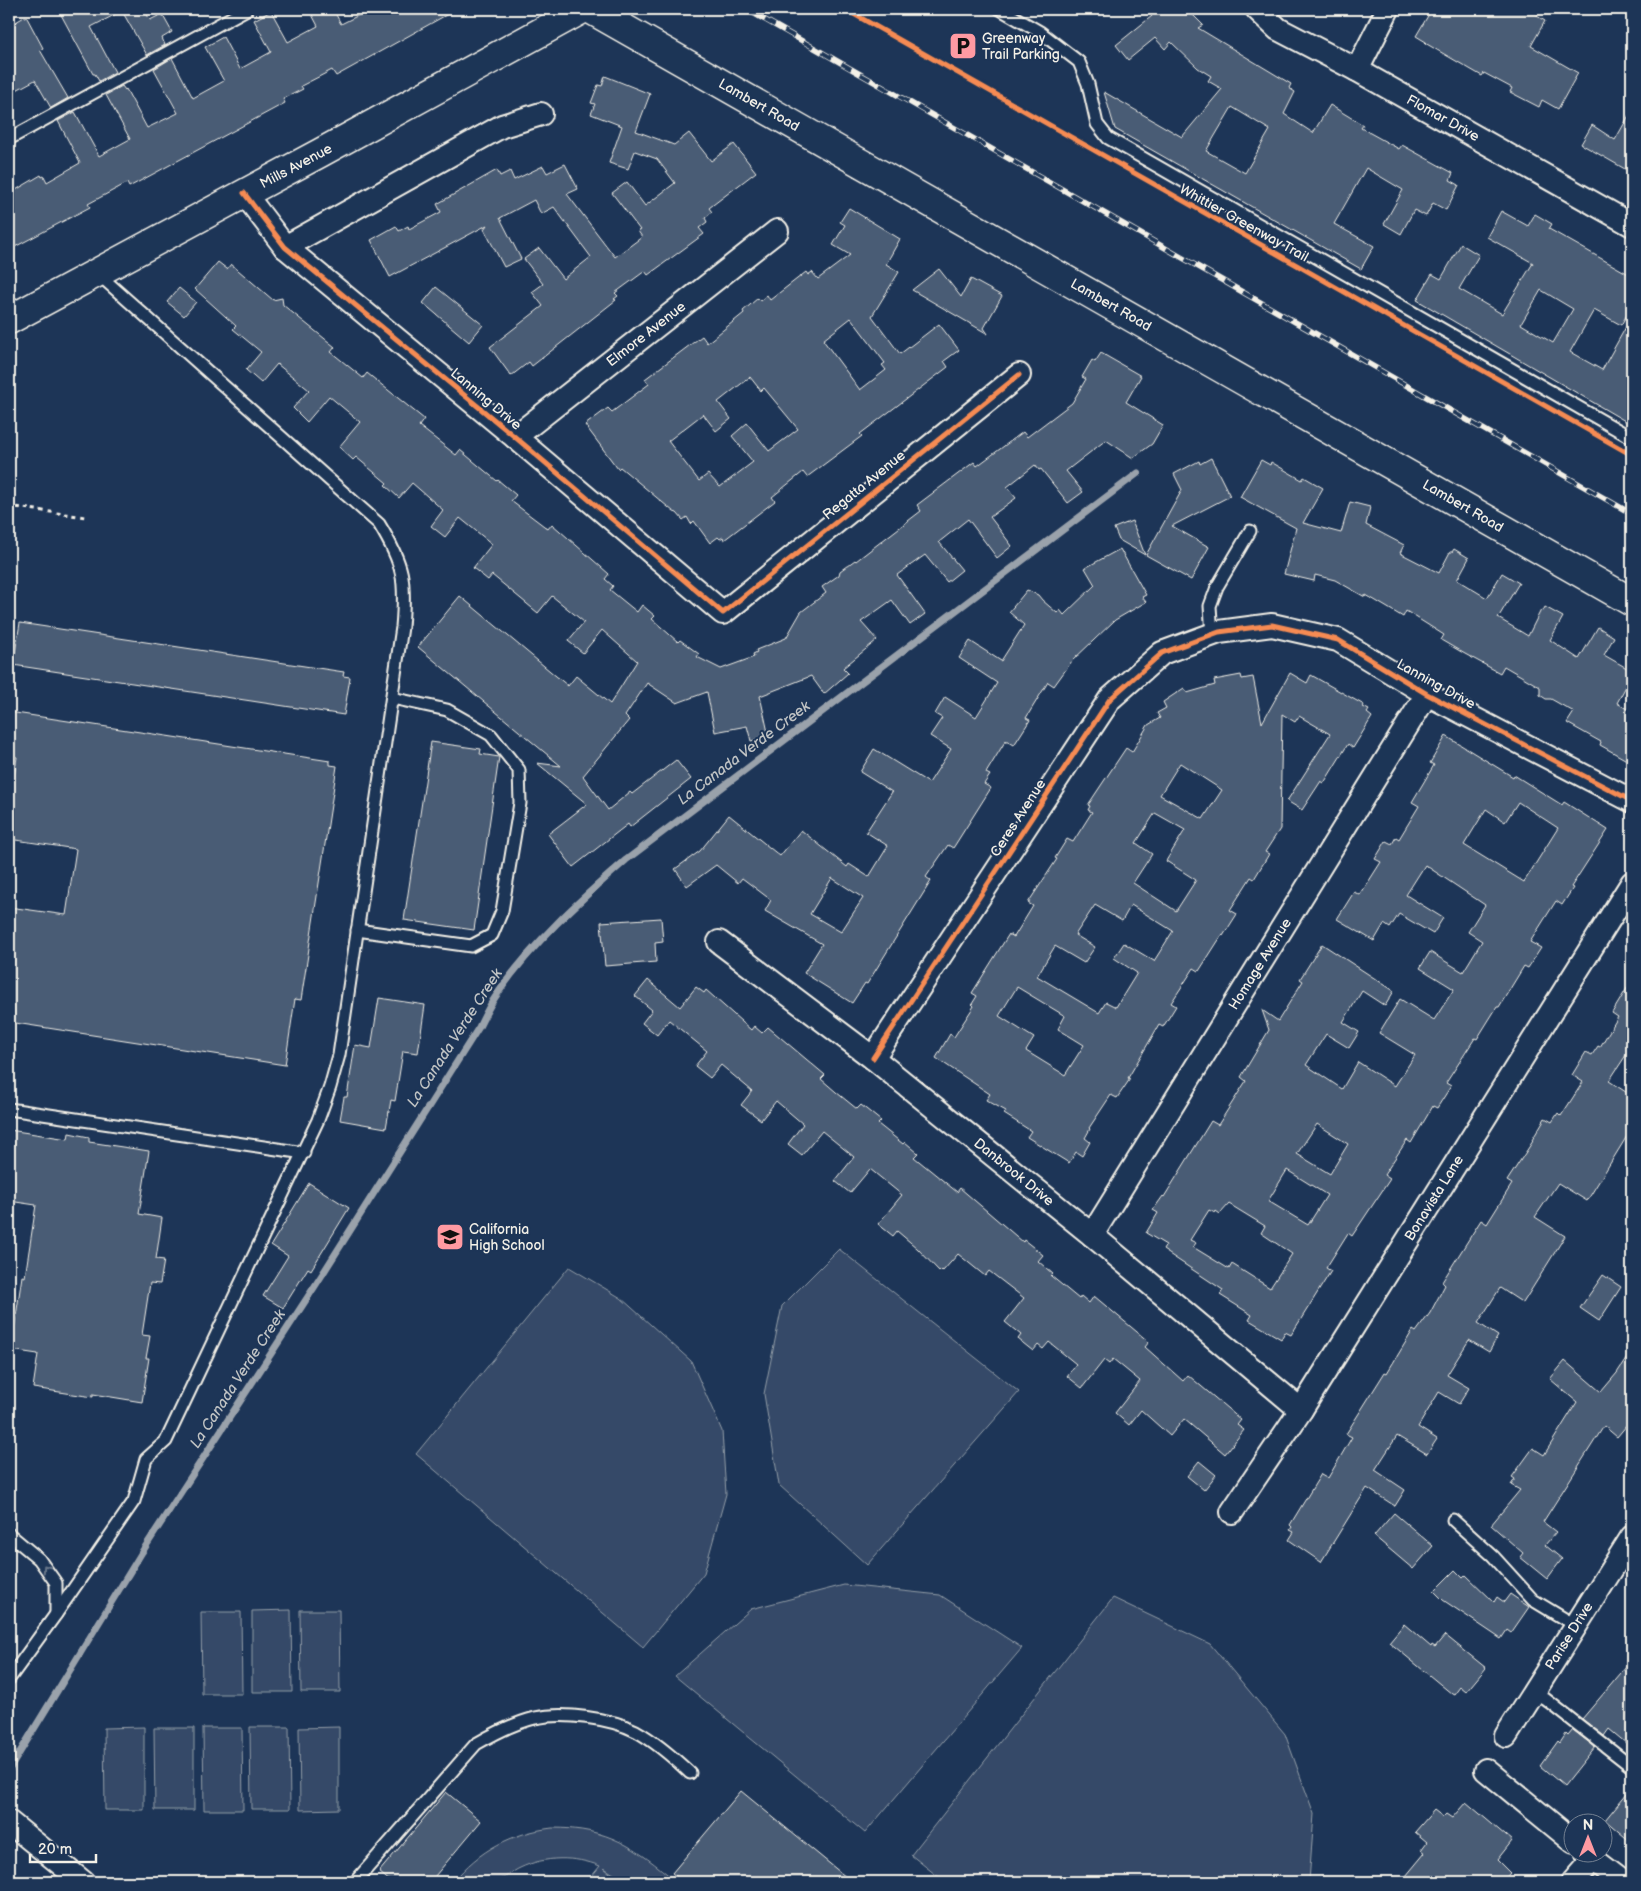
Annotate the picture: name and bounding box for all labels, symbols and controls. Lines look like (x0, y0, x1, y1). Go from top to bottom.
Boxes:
place label: Greenway Trail Parking (982, 30, 1060, 63)
parking icon: Greenway Trail Parking (948, 31, 978, 61)
street label: Lambert Road (716, 75, 802, 135)
street label: Flomar Drive (1404, 91, 1482, 145)
street label: Mills Avenue (257, 140, 335, 192)
street label: Whittier Greenway Trail (1177, 180, 1311, 266)
street label: Lambert Road (1068, 275, 1154, 335)
street label: Elmore Avenue (603, 298, 689, 370)
street label: Lanning Drive (447, 364, 525, 434)
street label: Regatta Avenue (819, 447, 909, 523)
street label: Lambert Road (1420, 476, 1506, 536)
street label: Lanning Drive (1394, 655, 1478, 713)
water label: La Canada Verde Creek (674, 696, 815, 809)
street label: Ceres Avenue (987, 776, 1049, 860)
street label: Homage Avenue (1225, 915, 1295, 1013)
water label: La Canada Verde Creek (403, 965, 507, 1111)
street label: Danbrook Drive (971, 1135, 1057, 1209)
street label: Bonavista Lane (1401, 1152, 1467, 1244)
place label: California High School (469, 1221, 545, 1254)
school or university icon: California High School (435, 1222, 465, 1252)
water label: La Canada Verde Creek (186, 1306, 290, 1452)
one-way arrow (43, 1565, 52, 1574)
street label: Parise Drive (1542, 1599, 1596, 1673)
north arrow (1564, 1814, 1614, 1864)
text: N (1583, 1817, 1593, 1834)
scale bar (30, 1831, 96, 1863)
text: 20 m (38, 1840, 72, 1859)

